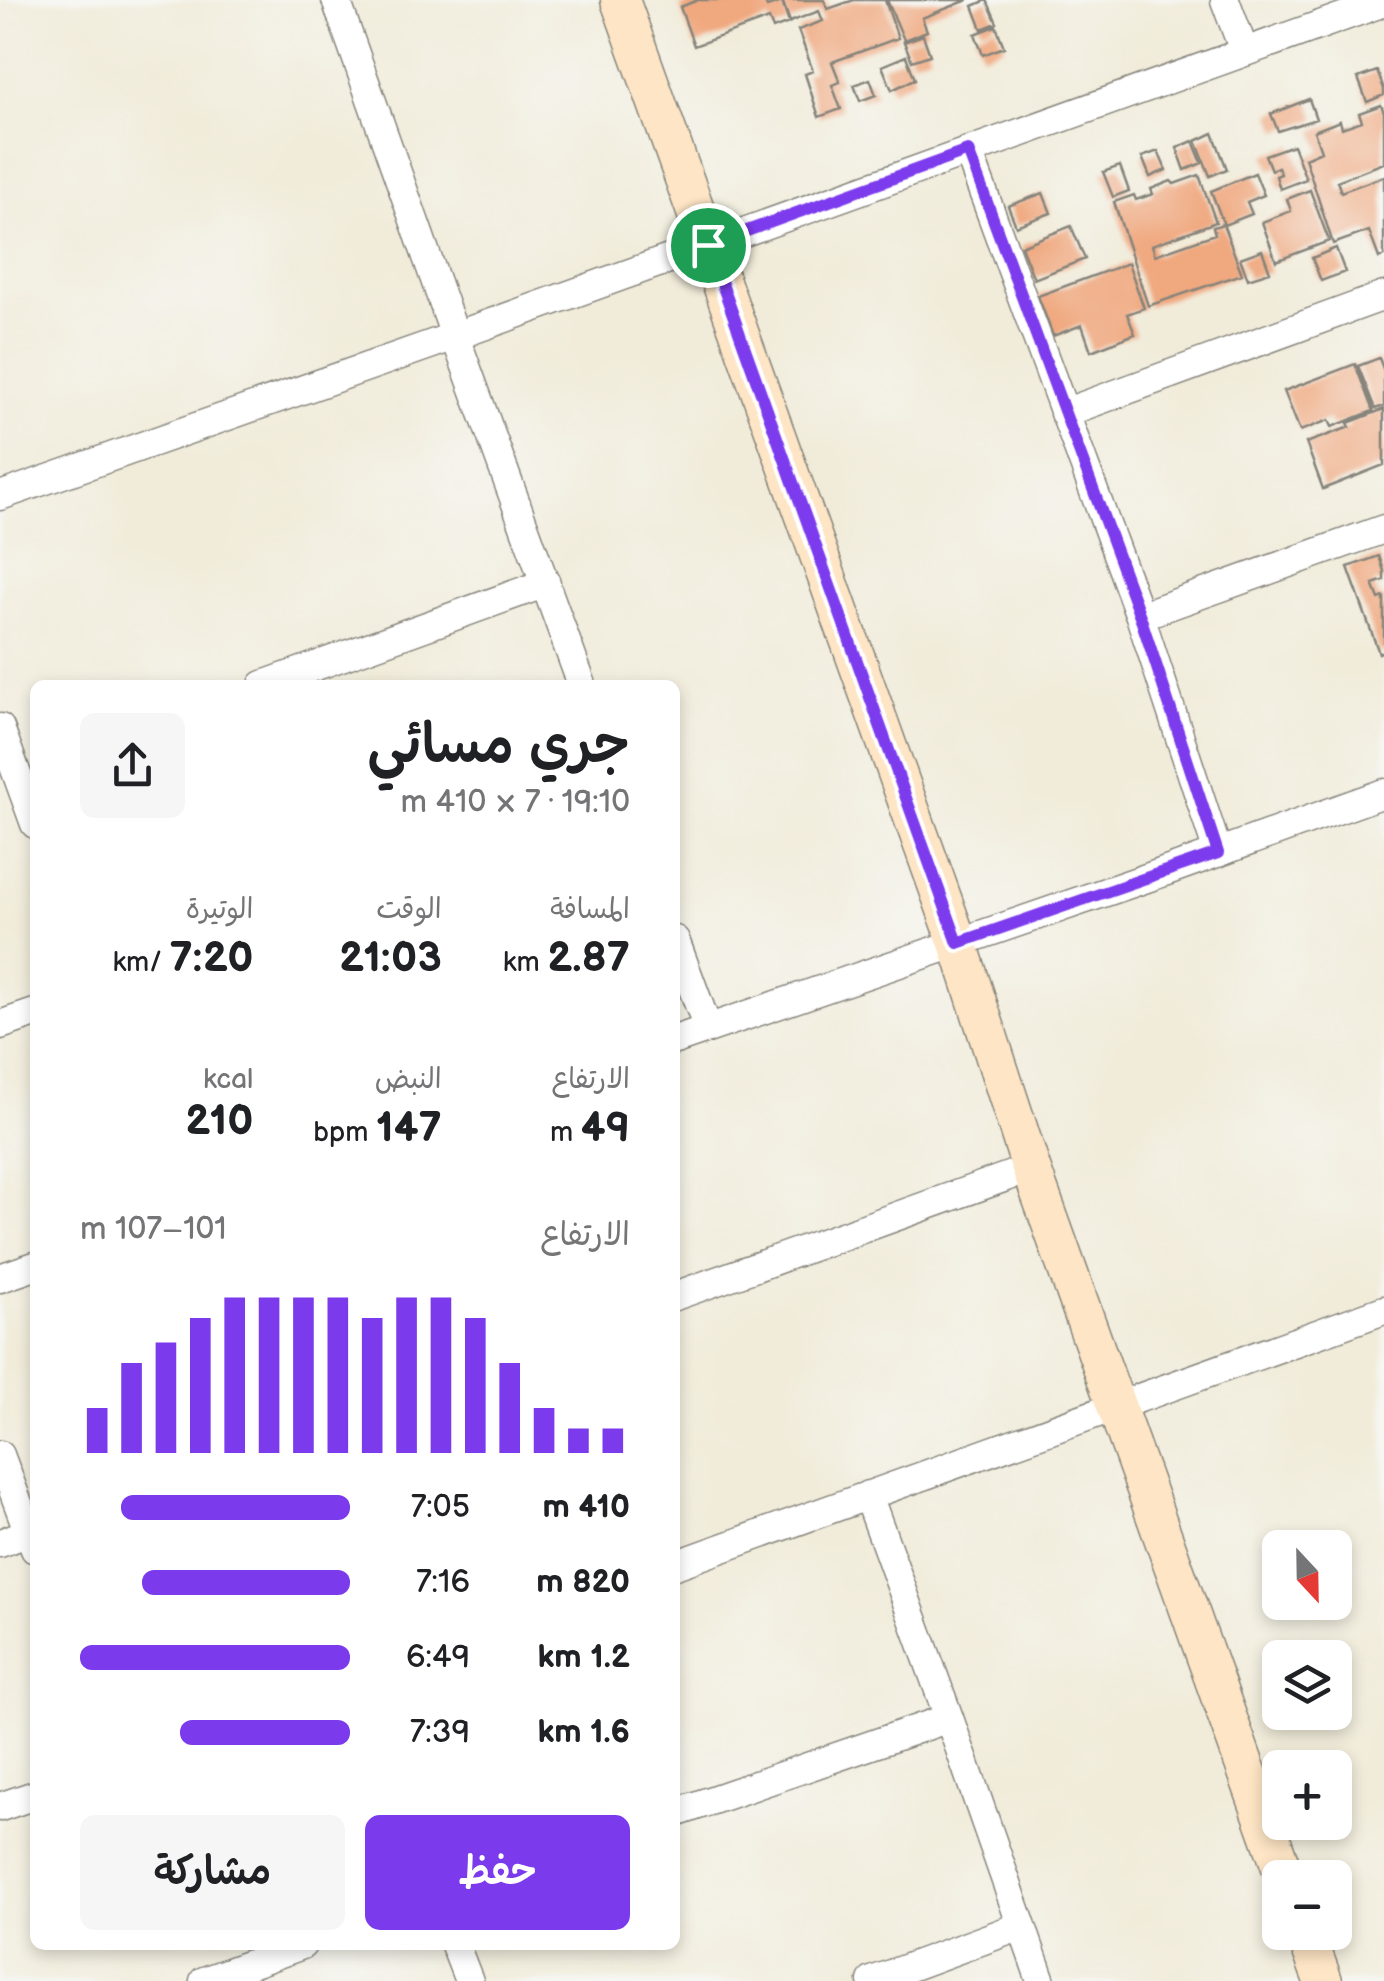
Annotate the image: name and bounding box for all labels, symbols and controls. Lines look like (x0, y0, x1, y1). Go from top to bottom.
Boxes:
pin (666, 203, 751, 288)
icon: arrive (681, 218, 736, 273)
text: جري مسائي (367, 712, 630, 779)
button: share (80, 713, 185, 818)
text: 19:10 · 7 × 410 m (400, 783, 630, 822)
text: الوتيرة (186, 893, 253, 926)
text: الوقت (376, 893, 442, 926)
text: المسافة (550, 893, 630, 926)
text: 7:20 (170, 933, 253, 984)
text: 21:03 (339, 933, 442, 984)
text: 2.87 (547, 933, 630, 984)
text: /km (112, 946, 170, 979)
text: km (503, 946, 547, 979)
text: kcal (203, 1063, 253, 1096)
text: النبض (375, 1063, 442, 1096)
text: الارتفاع (551, 1063, 630, 1096)
text: 210 (185, 1096, 253, 1147)
text: 147 (376, 1103, 442, 1154)
text: 49 (581, 1103, 630, 1154)
text: bpm (313, 1116, 376, 1149)
text: m (550, 1116, 581, 1149)
text: 101–107 m (80, 1210, 227, 1249)
text: الارتفاع (540, 1216, 630, 1255)
text: 7:05 (411, 1488, 470, 1527)
text: 410 m (542, 1488, 630, 1527)
north arrow (1262, 1530, 1352, 1620)
map controls (1262, 1530, 1352, 1950)
text: 7:16 (416, 1563, 470, 1602)
text: 820 m (536, 1563, 630, 1602)
text: 6:49 (406, 1638, 470, 1677)
text: 1.2 km (538, 1638, 630, 1677)
button: layers (1262, 1640, 1352, 1730)
text: 7:39 (410, 1713, 470, 1752)
text: 1.6 km (537, 1713, 630, 1752)
button: + (1262, 1750, 1352, 1840)
button: مشاركة (80, 1815, 345, 1930)
button: حفظ (365, 1815, 630, 1930)
button: − (1262, 1860, 1352, 1950)

